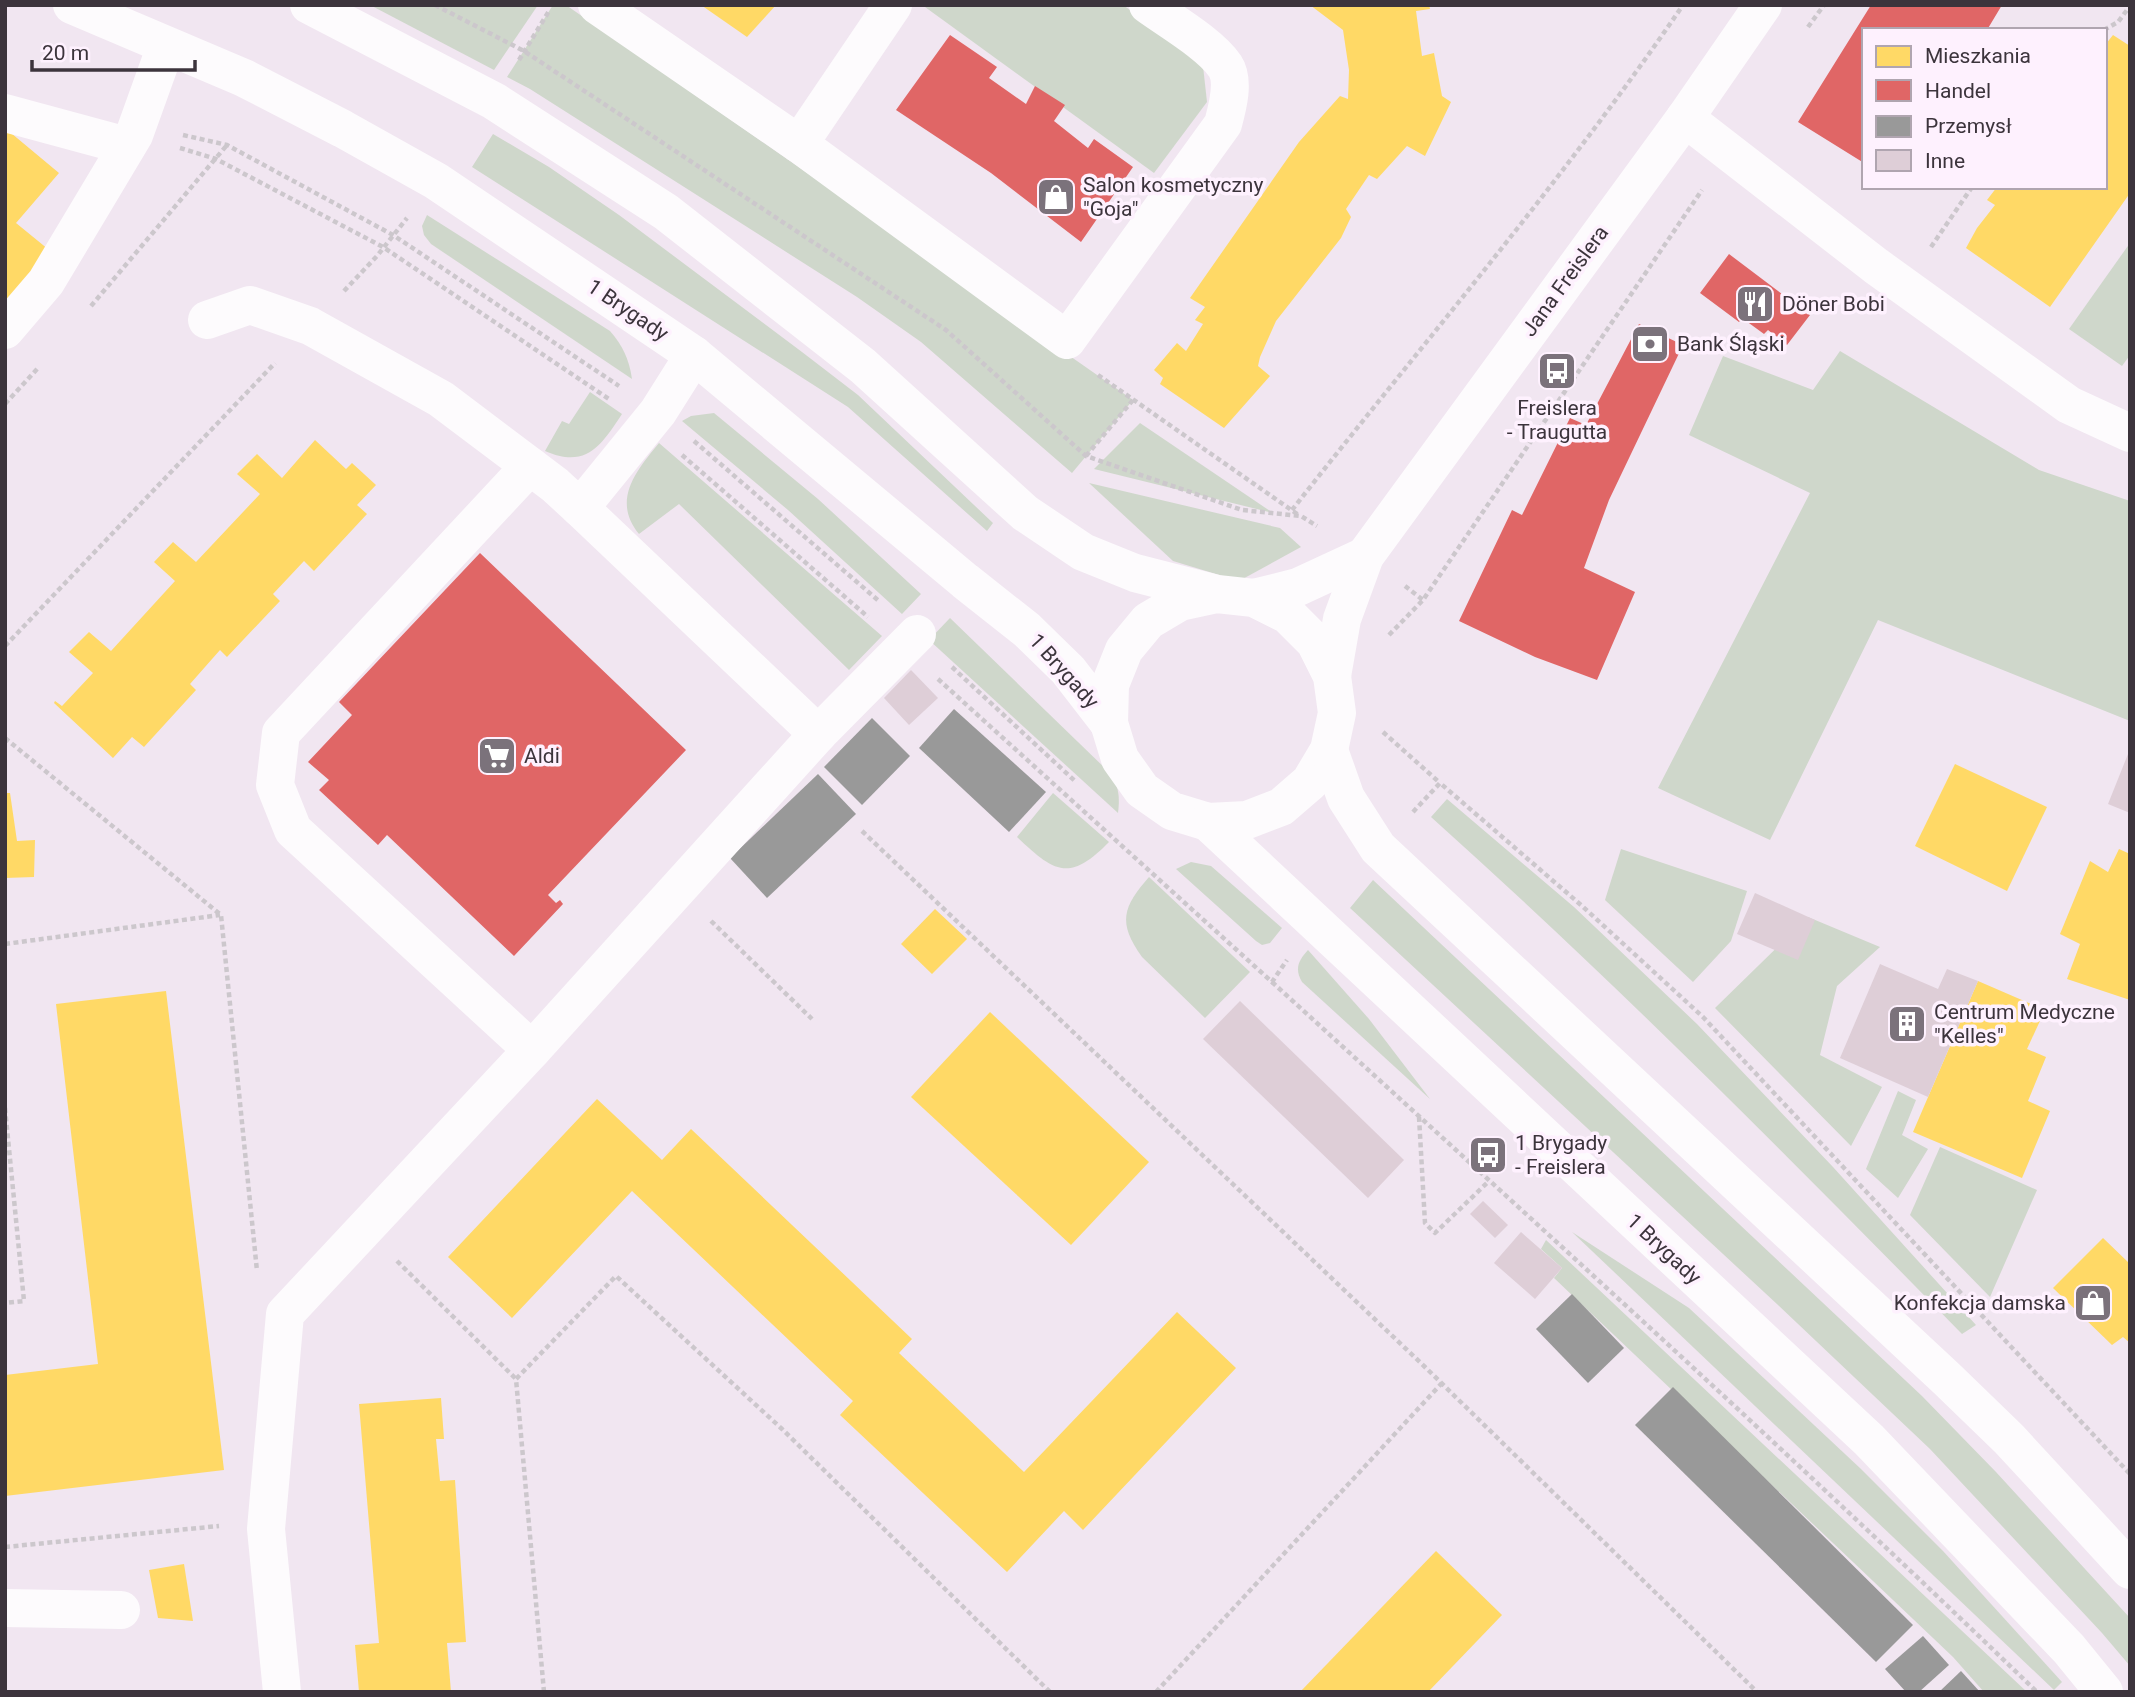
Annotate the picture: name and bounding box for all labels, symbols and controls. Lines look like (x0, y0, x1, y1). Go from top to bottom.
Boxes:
scale bar (32, 28, 194, 72)
legend (1862, 28, 2107, 189)
text: 20 m (42, 41, 89, 65)
text: Mieszkania (1925, 44, 2031, 68)
text: Handel (1925, 79, 1991, 103)
text: Przemysł (1925, 114, 2012, 138)
text: Inne (1925, 149, 1965, 173)
place label: Salon kosmetyczny "Goja" (1083, 173, 1263, 221)
shop icon: Salon kosmetyczny "Goja" (1035, 176, 1077, 218)
street label: Jana Freislera (1517, 221, 1613, 341)
street label: 1 Brygady (583, 274, 673, 346)
restaurant icon: Döner Bobi (1734, 283, 1776, 325)
place label: Döner Bobi (1782, 292, 1885, 316)
bank icon: Bank Śląski (1629, 323, 1671, 365)
place label: Bank Śląski (1677, 332, 1785, 356)
bus stop icon: Freislera - Traugutta (1536, 350, 1578, 392)
place label: Freislera - Traugutta (1507, 396, 1607, 444)
street label: 1 Brygady (1024, 629, 1104, 713)
supermarket icon: Aldi (476, 735, 518, 777)
place label: Aldi (524, 744, 560, 768)
place label: Centrum Medyczne "Kelles" (1934, 1000, 2115, 1048)
building icon: Centrum Medyczne "Kelles" (1886, 1003, 1928, 1045)
place label: 1 Brygady - Freislera (1515, 1131, 1607, 1179)
bus stop icon: 1 Brygady - Freislera (1467, 1134, 1509, 1176)
street label: 1 Brygady (1622, 1209, 1706, 1289)
shop icon: Konfekcja damska (2072, 1282, 2114, 1324)
place label: Konfekcja damska (1894, 1291, 2066, 1315)

